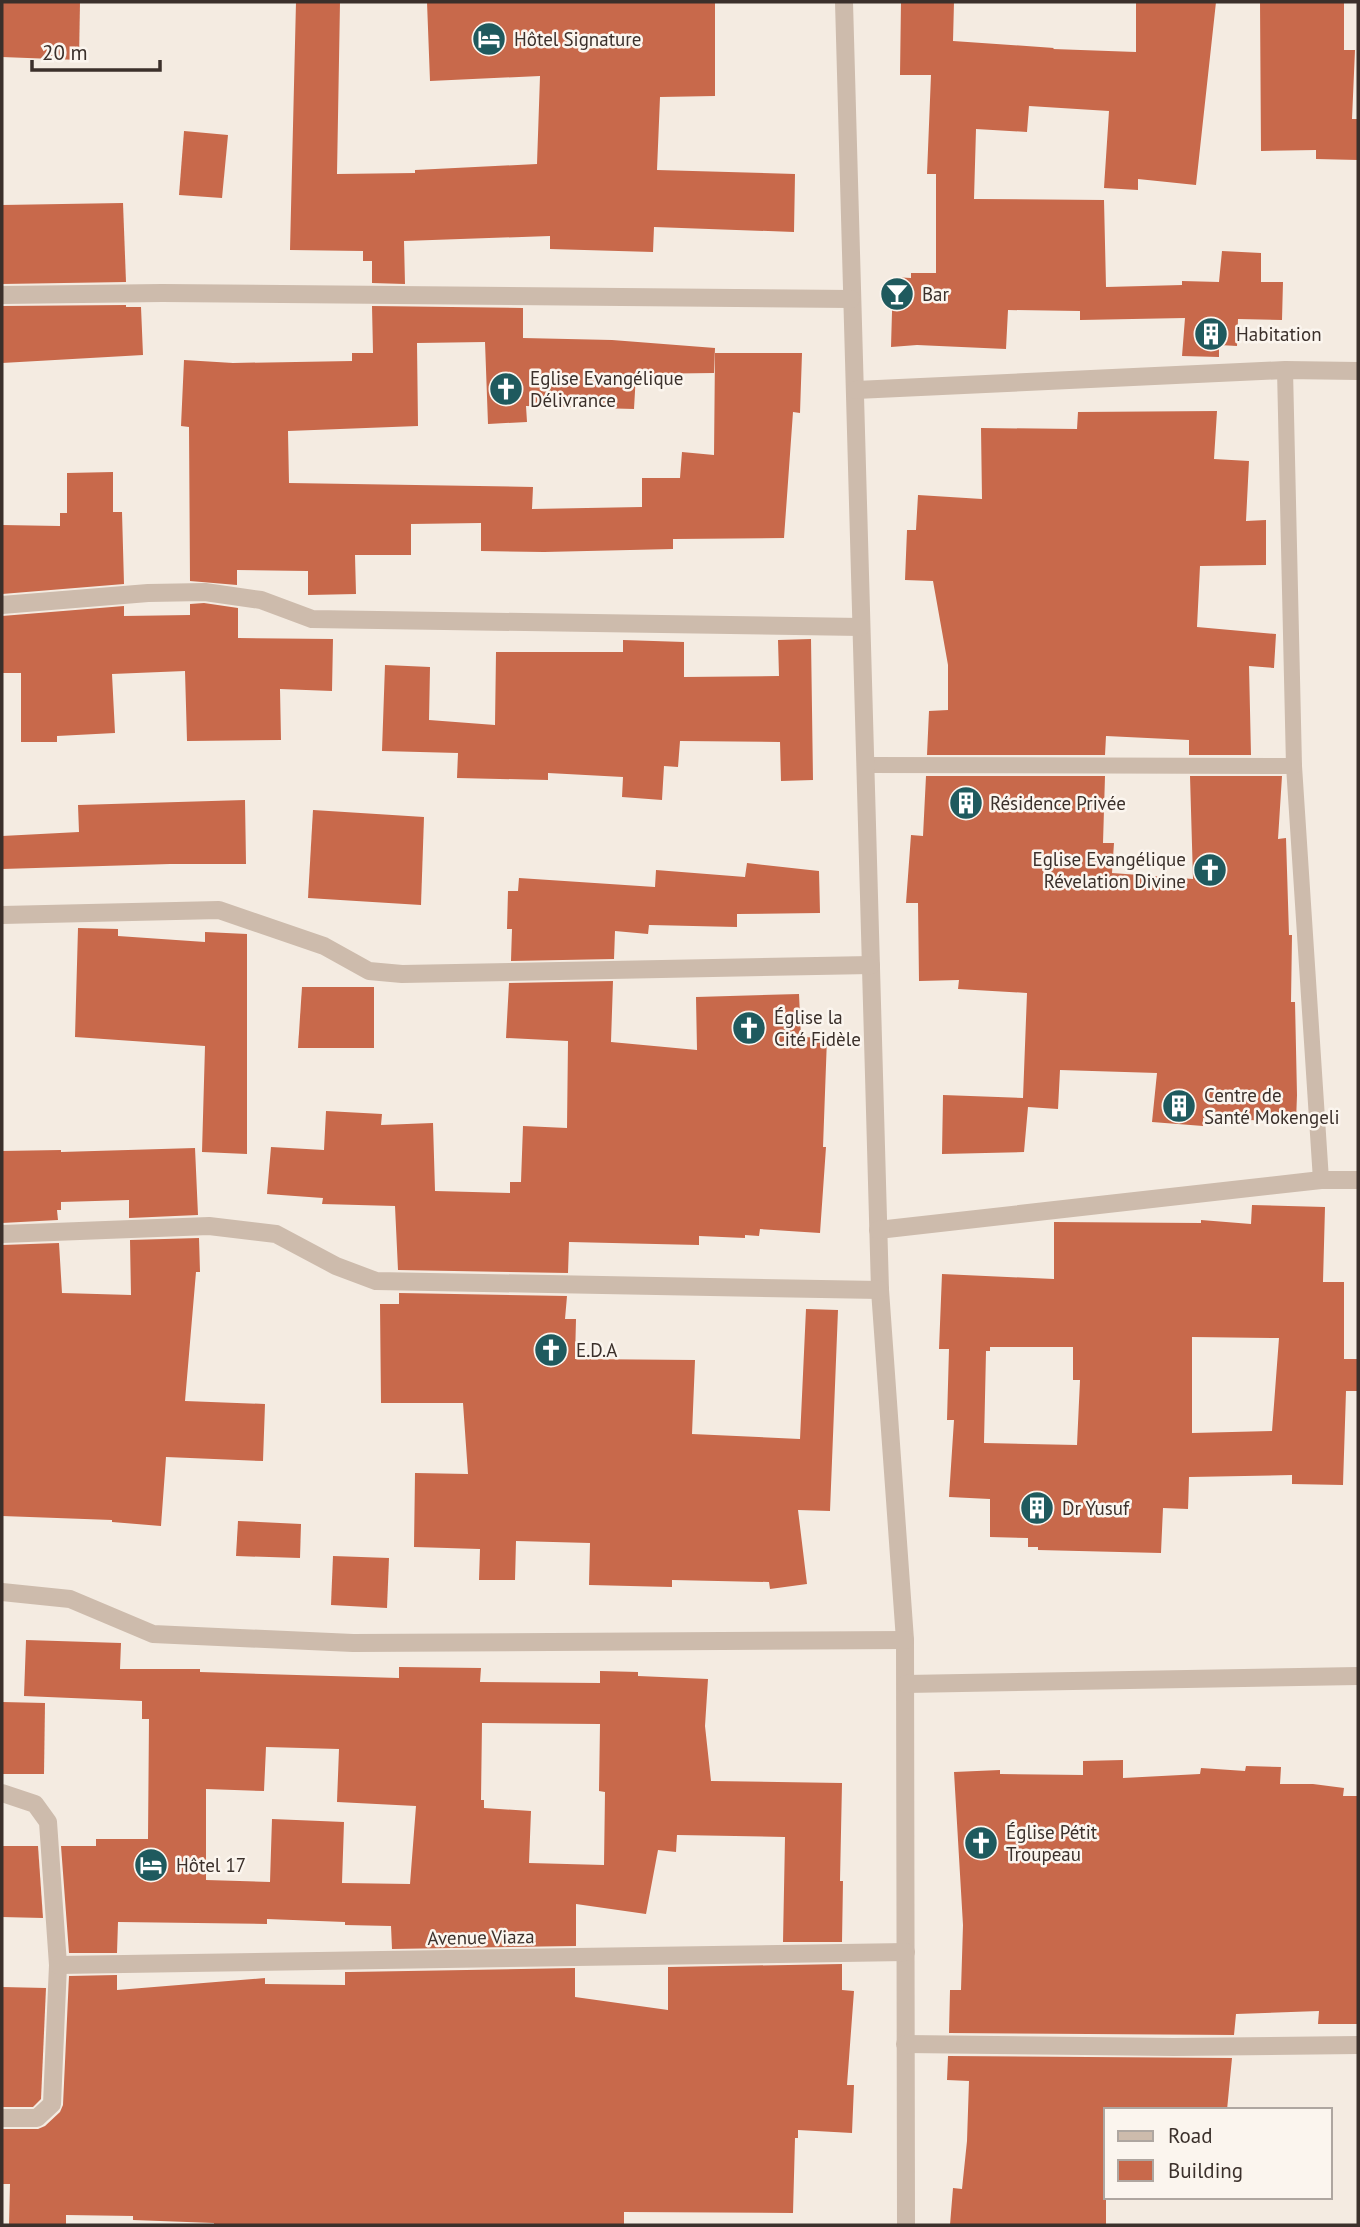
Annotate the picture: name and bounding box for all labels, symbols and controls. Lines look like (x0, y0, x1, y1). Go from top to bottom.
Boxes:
hotel icon: Hôtel Signature (470, 20, 508, 58)
place label: Hôtel Signature (514, 27, 641, 51)
scale bar (32, 28, 159, 72)
text: 20 m (42, 39, 88, 66)
bar icon: Bar (878, 275, 916, 313)
place label: Bar (922, 282, 950, 306)
building icon: Habitation (1192, 315, 1230, 353)
place label: Habitation (1236, 322, 1322, 346)
place label: Eglise Evangélique Délivrance (530, 366, 684, 412)
church icon: Eglise Evangélique Délivrance (487, 370, 525, 408)
building icon: Résidence Privée (947, 784, 985, 822)
place label: Résidence Privée (990, 791, 1126, 815)
place label: Eglise Evangélique Révelation Divine (1032, 847, 1186, 893)
church icon: Eglise Evangélique Révelation Divine (1191, 851, 1229, 889)
place label: Église la Cité Fidèle (774, 1005, 861, 1051)
church icon: Église la Cité Fidèle (730, 1009, 768, 1047)
place label: Centre de Santé Mokengeli (1204, 1083, 1340, 1129)
building icon: Centre de Santé Mokengeli (1160, 1087, 1198, 1125)
church icon: E.D.A (532, 1331, 570, 1369)
place label: E.D.A (576, 1338, 617, 1362)
building icon: Dr Yusuf (1018, 1489, 1056, 1527)
place label: Dr Yusuf (1062, 1496, 1130, 1520)
place label: Église Pétit Troupeau (1006, 1820, 1098, 1866)
church icon: Église Pétit Troupeau (962, 1824, 1000, 1862)
hotel icon: Hôtel 17 (132, 1846, 170, 1884)
place label: Hôtel 17 (176, 1853, 246, 1877)
street label: Avenue Viaza (427, 1924, 535, 1950)
legend (1104, 2108, 1332, 2199)
text: Road (1168, 2122, 1212, 2149)
text: Building (1168, 2157, 1243, 2184)

